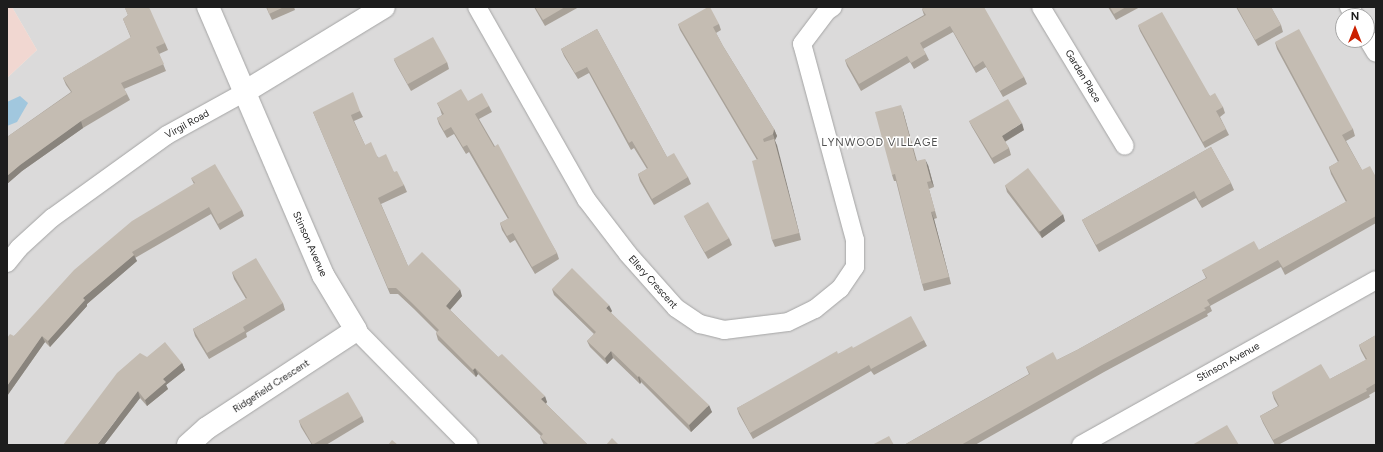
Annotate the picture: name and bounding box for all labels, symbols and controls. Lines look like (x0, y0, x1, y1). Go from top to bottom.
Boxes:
north arrow (1335, 8, 1375, 48)
text: N (1351, 10, 1359, 23)
street label: Garden Place (1063, 47, 1103, 105)
street label: Virgil Road (163, 107, 211, 141)
district label: LYNWOOD VILLAGE (821, 136, 939, 150)
street label: Stinson Avenue (290, 210, 330, 278)
street label: Ellery Crescent (626, 253, 680, 311)
street label: Stinson Avenue (1194, 340, 1262, 384)
street label: Ridgefield Crescent (231, 357, 311, 415)

